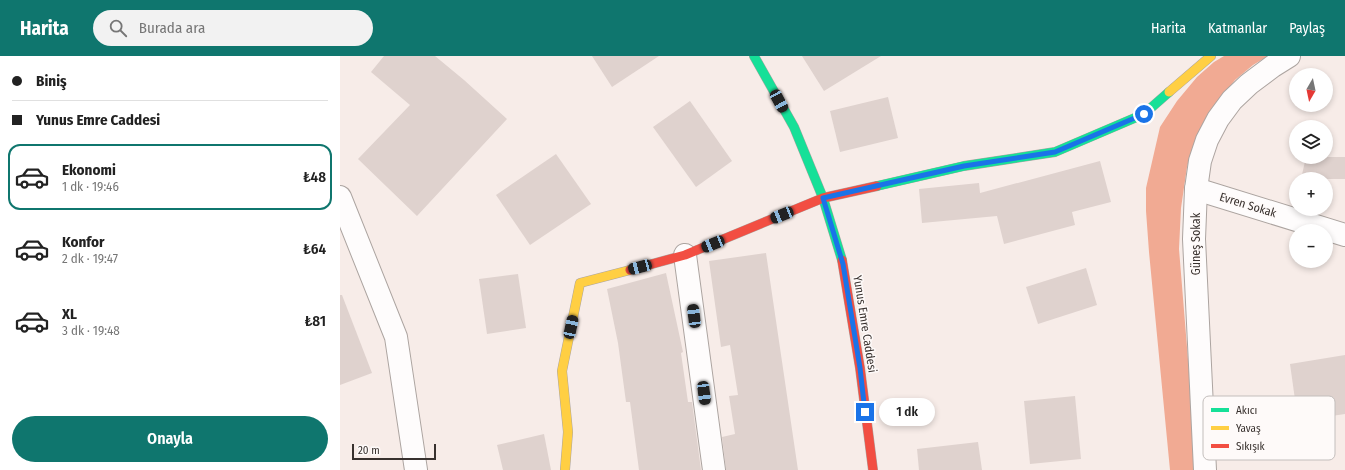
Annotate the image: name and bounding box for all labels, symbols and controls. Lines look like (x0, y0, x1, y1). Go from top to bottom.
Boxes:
search box (93, 10, 373, 46)
text: Harita (20, 17, 69, 40)
icon: search (107, 17, 129, 39)
text: Burada ara (139, 19, 205, 37)
text: Harita (1151, 20, 1186, 37)
text: Katmanlar (1208, 20, 1267, 37)
text: Paylaş (1289, 20, 1325, 37)
north arrow (1289, 68, 1333, 112)
map controls (1289, 68, 1333, 268)
text: Biniş (36, 72, 67, 90)
car (768, 88, 790, 114)
route start (1135, 105, 1153, 123)
text: Yunus Emre Caddesi (36, 111, 160, 129)
button: layers (1289, 120, 1333, 164)
icon: car (14, 159, 50, 195)
text: Ekonomi (62, 161, 116, 179)
text: ₺48 (303, 168, 326, 186)
button: + (1289, 172, 1333, 216)
text: 1 dk · 19:46 (62, 179, 119, 194)
street label: Evren Sokak (1218, 190, 1279, 220)
car (769, 205, 795, 225)
street label: Güneş Sokak (1189, 212, 1203, 275)
button: − (1289, 224, 1333, 268)
icon: car (14, 231, 50, 267)
text: Konfor (62, 233, 105, 251)
car (700, 234, 726, 254)
text: ₺64 (303, 240, 326, 258)
text: 2 dk · 19:47 (62, 251, 118, 266)
car (627, 258, 653, 276)
street label: Yunus Emre Caddesi (850, 274, 880, 374)
icon: car (14, 303, 50, 339)
car (687, 303, 701, 329)
text: XL (62, 305, 77, 323)
text: ₺81 (304, 312, 326, 330)
car (563, 314, 579, 340)
text: 3 dk · 19:48 (62, 323, 120, 338)
car (697, 380, 711, 406)
legend (1203, 396, 1335, 460)
callout: 1 dk (879, 398, 935, 426)
route end (856, 403, 874, 421)
text: 1 dk (896, 404, 918, 419)
text: Akıcı (1236, 404, 1257, 417)
button: Onayla (12, 416, 328, 462)
text: Yavaş (1236, 422, 1261, 435)
text: Sıkışık (1236, 440, 1266, 453)
scale bar (352, 442, 436, 461)
text: 20 m (358, 444, 380, 457)

